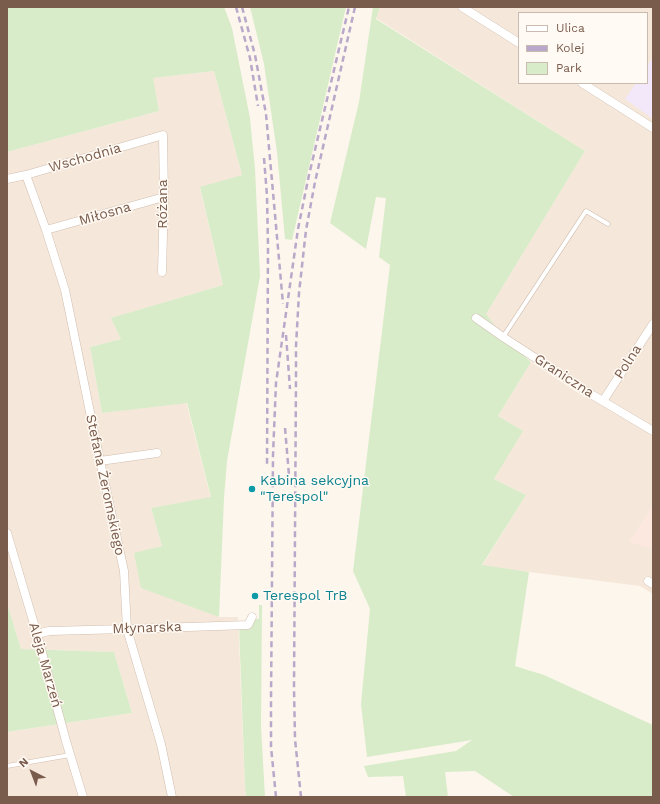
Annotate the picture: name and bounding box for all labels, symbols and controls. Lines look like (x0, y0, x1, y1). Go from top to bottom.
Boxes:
legend (518, 12, 648, 84)
text: Ulica (556, 21, 585, 35)
text: Kolej (556, 41, 584, 55)
text: Park (556, 61, 582, 75)
street label: Wschodnia (47, 140, 123, 176)
street label: Różana (155, 179, 171, 229)
street label: Miłosna (77, 199, 133, 229)
street label: Polna (611, 342, 645, 382)
street label: Graniczna (531, 350, 597, 402)
street label: Stefana Żeromskiego (82, 413, 128, 557)
place label: Kabina sekcyjna "Terespol" (260, 473, 369, 506)
marker: Kabina sekcyjna "Terespol" (247, 484, 257, 494)
place label: Terespol TrB (263, 588, 347, 604)
marker: Terespol TrB (250, 591, 260, 601)
street label: Młynarska (112, 618, 182, 638)
street label: Aleja Marzeń (25, 621, 65, 709)
north arrow (12, 752, 52, 792)
text: N (16, 755, 31, 770)

